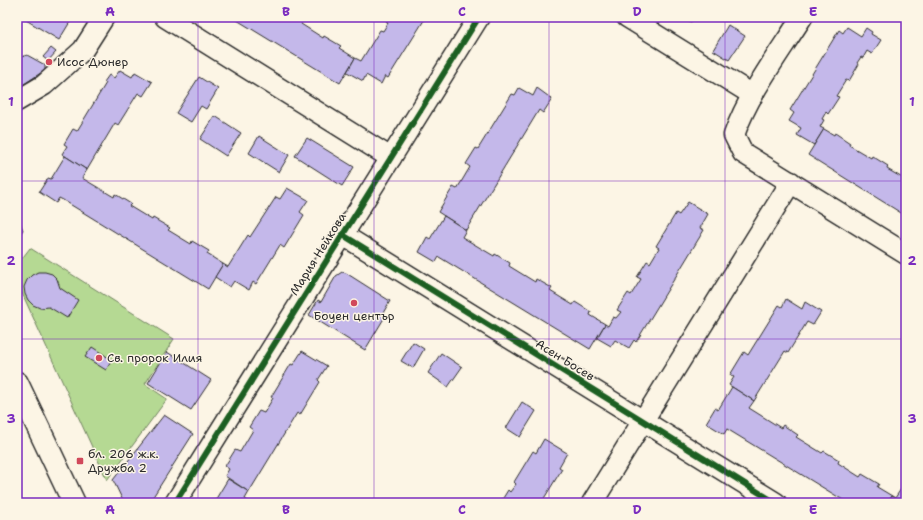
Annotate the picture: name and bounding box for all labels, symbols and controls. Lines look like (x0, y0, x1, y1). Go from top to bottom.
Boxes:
text: A (105, 3, 115, 20)
text: B (282, 3, 290, 20)
text: C (458, 3, 466, 20)
text: D (632, 3, 642, 20)
text: E (809, 3, 818, 20)
place label: Исос Дюнер (57, 54, 128, 70)
marker: Исос Дюнер (44, 57, 54, 67)
text: 1 (8, 93, 14, 110)
text: 1 (909, 93, 915, 110)
street label: Мария Нейкова (286, 209, 350, 298)
text: 2 (6, 252, 16, 269)
text: 2 (907, 252, 917, 269)
marker: Боуен център (349, 298, 359, 308)
place label: Боуен център (314, 308, 395, 324)
street label: Асен Босев (533, 336, 597, 384)
place label: Св. пророк Илия (107, 350, 202, 366)
marker: Св. пророк Илия (94, 353, 104, 363)
text: 3 (6, 410, 16, 427)
text: 3 (907, 410, 917, 427)
place label: бл. 206 ж.к. Дружба 2 (88, 446, 159, 476)
marker: бл. 206 ж.к. Дружба 2 (75, 456, 85, 466)
text: A (105, 501, 115, 518)
text: B (282, 501, 290, 518)
text: C (458, 501, 466, 518)
text: D (632, 501, 642, 518)
text: E (809, 501, 818, 518)

